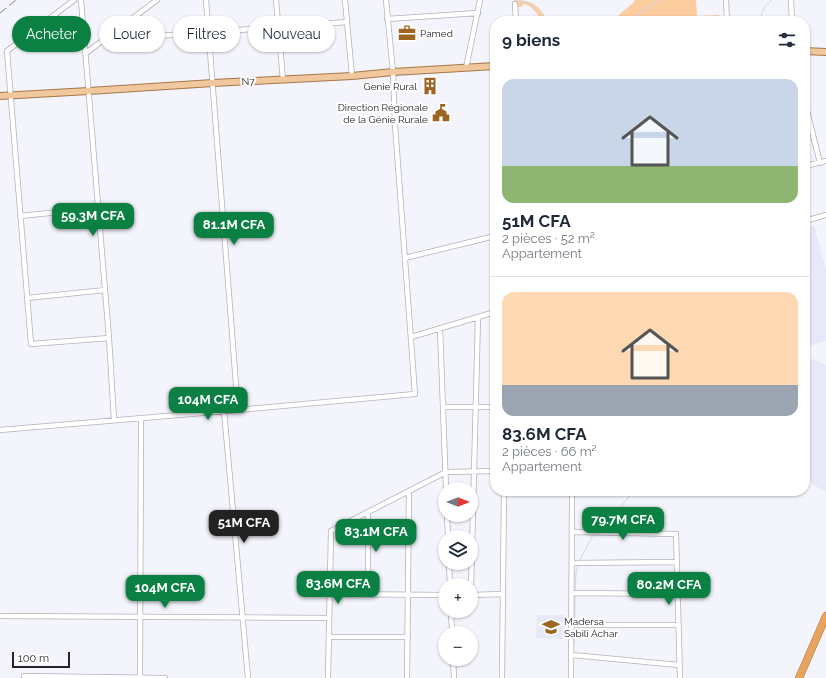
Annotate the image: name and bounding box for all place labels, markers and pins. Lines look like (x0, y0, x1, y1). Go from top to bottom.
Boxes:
office icon: Pamed (397, 23, 417, 43)
place label: Pamed (420, 28, 453, 39)
building icon: Genie Rural (420, 76, 440, 96)
place label: Genie Rural (363, 81, 417, 92)
place label: Direction Régionale de la Génie Rurale (338, 102, 428, 125)
public building icon: Direction Régionale de la Génie Rurale (431, 103, 451, 123)
pin: 59.3M CFA (47, 203, 139, 237)
pin: 81.1M CFA (188, 212, 280, 246)
pin: 104M CFA (167, 387, 249, 421)
pin: 79.7M CFA (577, 507, 669, 541)
pin: 51M CFA (207, 510, 281, 544)
pin: 83.1M CFA (330, 519, 422, 553)
pin: 83.6M CFA (292, 571, 384, 605)
pin: 80.2M CFA (623, 572, 715, 606)
pin: 104M CFA (124, 575, 206, 609)
place label: Madersa Sabili Achar (564, 616, 618, 639)
school or university icon: Madersa Sabili Achar (541, 617, 561, 637)

